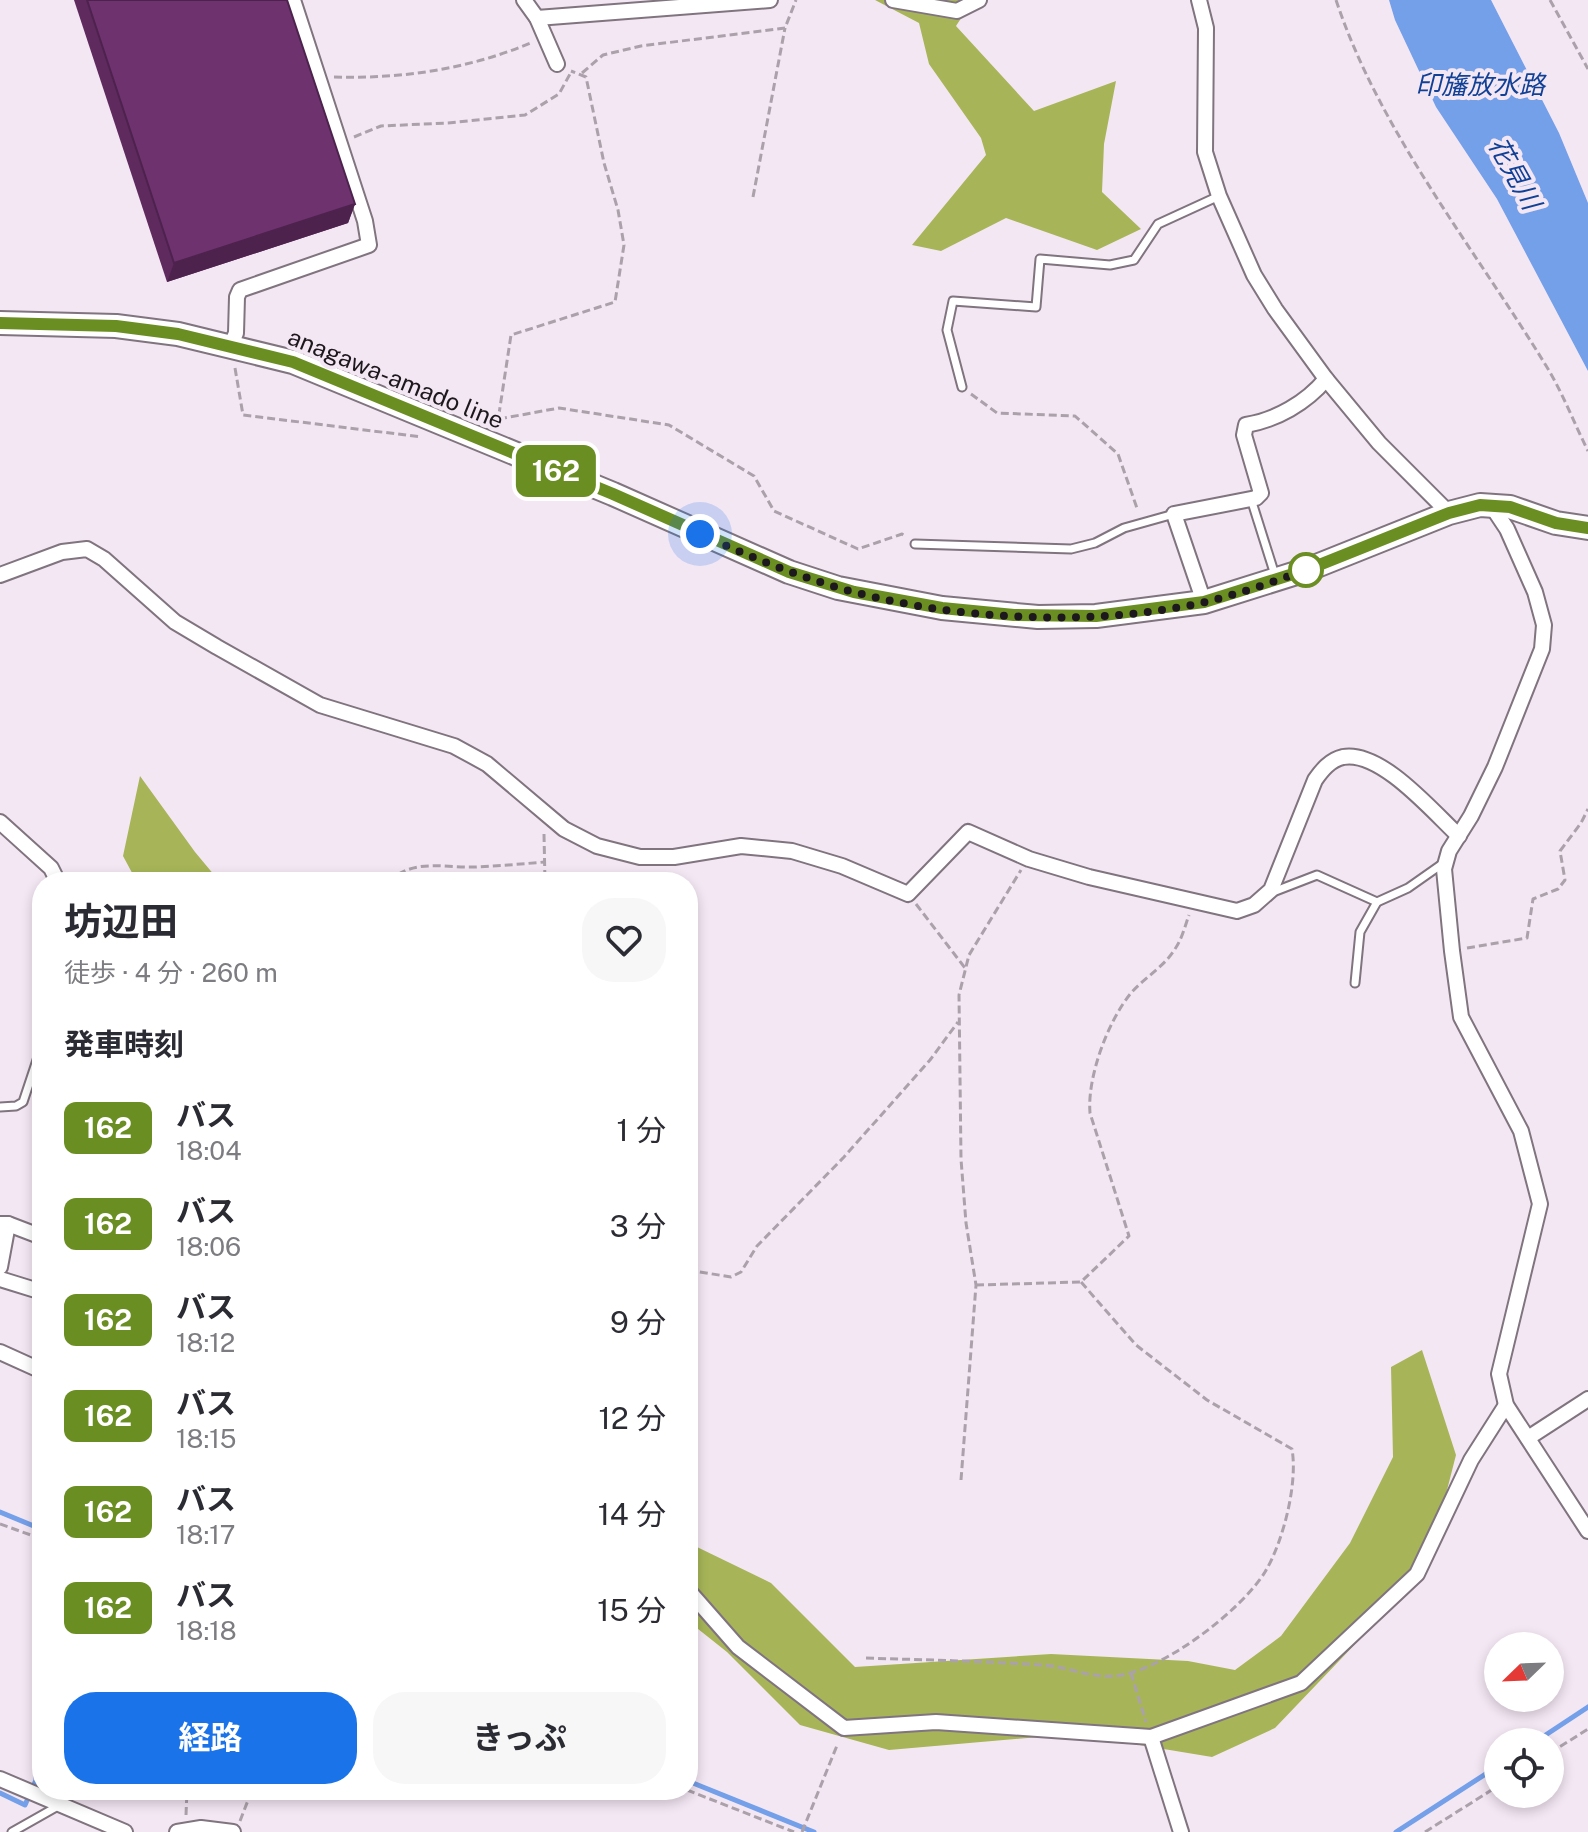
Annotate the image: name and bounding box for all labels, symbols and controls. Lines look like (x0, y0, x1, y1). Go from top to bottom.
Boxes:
water label: 印旛放水路 (1415, 69, 1547, 100)
water label: 花見川 (1483, 131, 1549, 217)
street label: anagawa-amado line (284, 322, 508, 434)
line badge: 162 (510, 445, 602, 497)
text: 162 (532, 454, 580, 487)
your location (680, 514, 720, 554)
unlabelled marker (1289, 553, 1323, 587)
button: heart (582, 898, 666, 982)
text: 坊辺田 (64, 899, 178, 944)
text: 徒歩 · 4 分 · 260 m (64, 957, 278, 988)
text: 発車時刻 (64, 1026, 184, 1062)
text: バス (176, 1097, 236, 1133)
text: 162 (84, 1111, 132, 1144)
text: 1 分 (616, 1112, 666, 1148)
text: 18:04 (176, 1135, 242, 1166)
text: バス (176, 1193, 236, 1229)
text: 162 (84, 1207, 132, 1240)
text: 3 分 (610, 1208, 666, 1244)
text: 18:06 (176, 1231, 241, 1262)
text: バス (176, 1289, 236, 1325)
text: 162 (84, 1303, 132, 1336)
text: 9 分 (610, 1304, 666, 1340)
text: 18:12 (176, 1327, 235, 1358)
text: バス (176, 1385, 236, 1421)
text: 162 (84, 1399, 132, 1432)
text: 12 分 (599, 1400, 666, 1436)
text: 18:15 (176, 1423, 237, 1454)
text: バス (176, 1481, 236, 1517)
text: 162 (84, 1495, 132, 1528)
text: 14 分 (598, 1496, 666, 1532)
text: 18:17 (176, 1519, 235, 1550)
text: バス (176, 1577, 236, 1613)
text: 162 (84, 1591, 132, 1624)
text: 15 分 (597, 1592, 666, 1628)
text: 18:18 (176, 1615, 237, 1646)
north arrow (1484, 1632, 1564, 1712)
map controls (1484, 1632, 1564, 1808)
button: 経路 (64, 1692, 357, 1784)
button: きっぷ (373, 1692, 666, 1784)
button: locate (1484, 1728, 1564, 1808)

